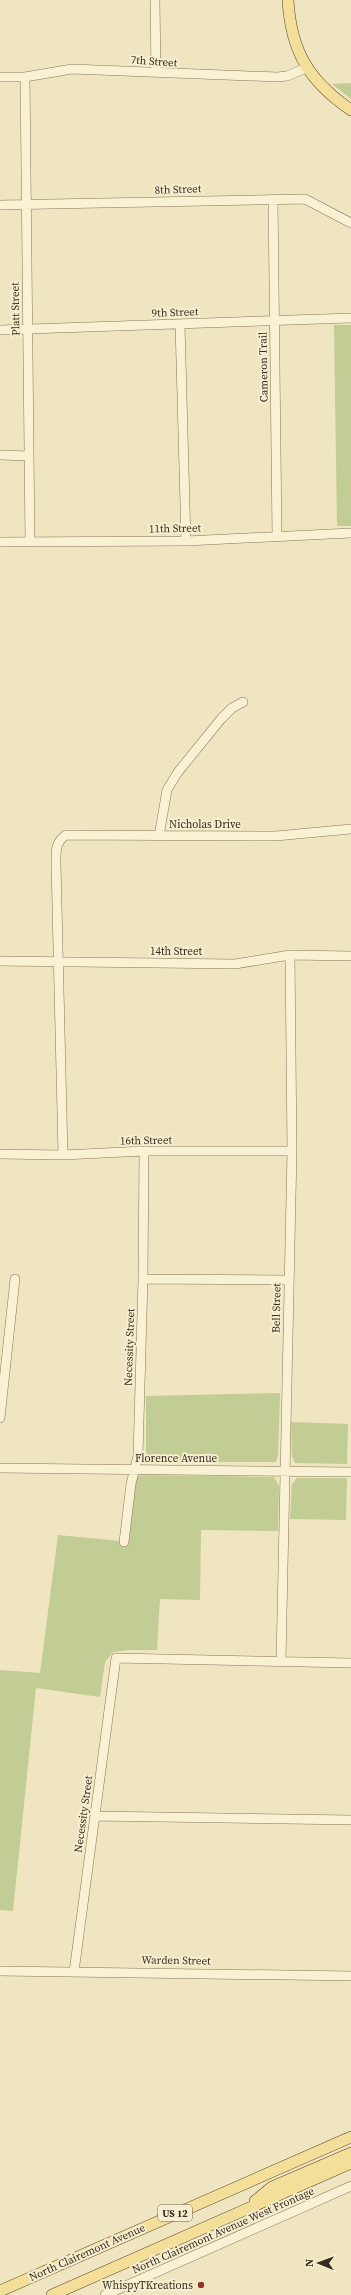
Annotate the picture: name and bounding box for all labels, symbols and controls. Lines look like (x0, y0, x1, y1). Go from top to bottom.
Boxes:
street label: 7th Street (130, 52, 178, 71)
street label: 8th Street (154, 181, 202, 198)
street label: Platt Street (8, 282, 23, 336)
street label: 9th Street (151, 304, 199, 321)
street label: Cameron Trail (255, 332, 272, 402)
street label: 11th Street (149, 521, 202, 536)
street label: Nicholas Drive (169, 817, 241, 832)
street label: 14th Street (150, 944, 203, 959)
street label: 16th Street (120, 1133, 173, 1148)
street label: Bell Street (269, 1282, 284, 1333)
street label: Necessity Street (121, 1308, 138, 1386)
street label: Florence Avenue (135, 1451, 217, 1466)
street label: Necessity Street (71, 1774, 96, 1854)
street label: Warden Street (141, 1952, 211, 1969)
street label: North Clairemont Avenue West Frontage (130, 2184, 316, 2276)
road number: US 12 (158, 2205, 192, 2221)
street label: North Clairemont Avenue (27, 2220, 148, 2285)
north arrow (299, 2243, 339, 2283)
place label: WhispyTKreations (102, 2278, 193, 2293)
marker: WhispyTKreations (196, 2280, 206, 2290)

